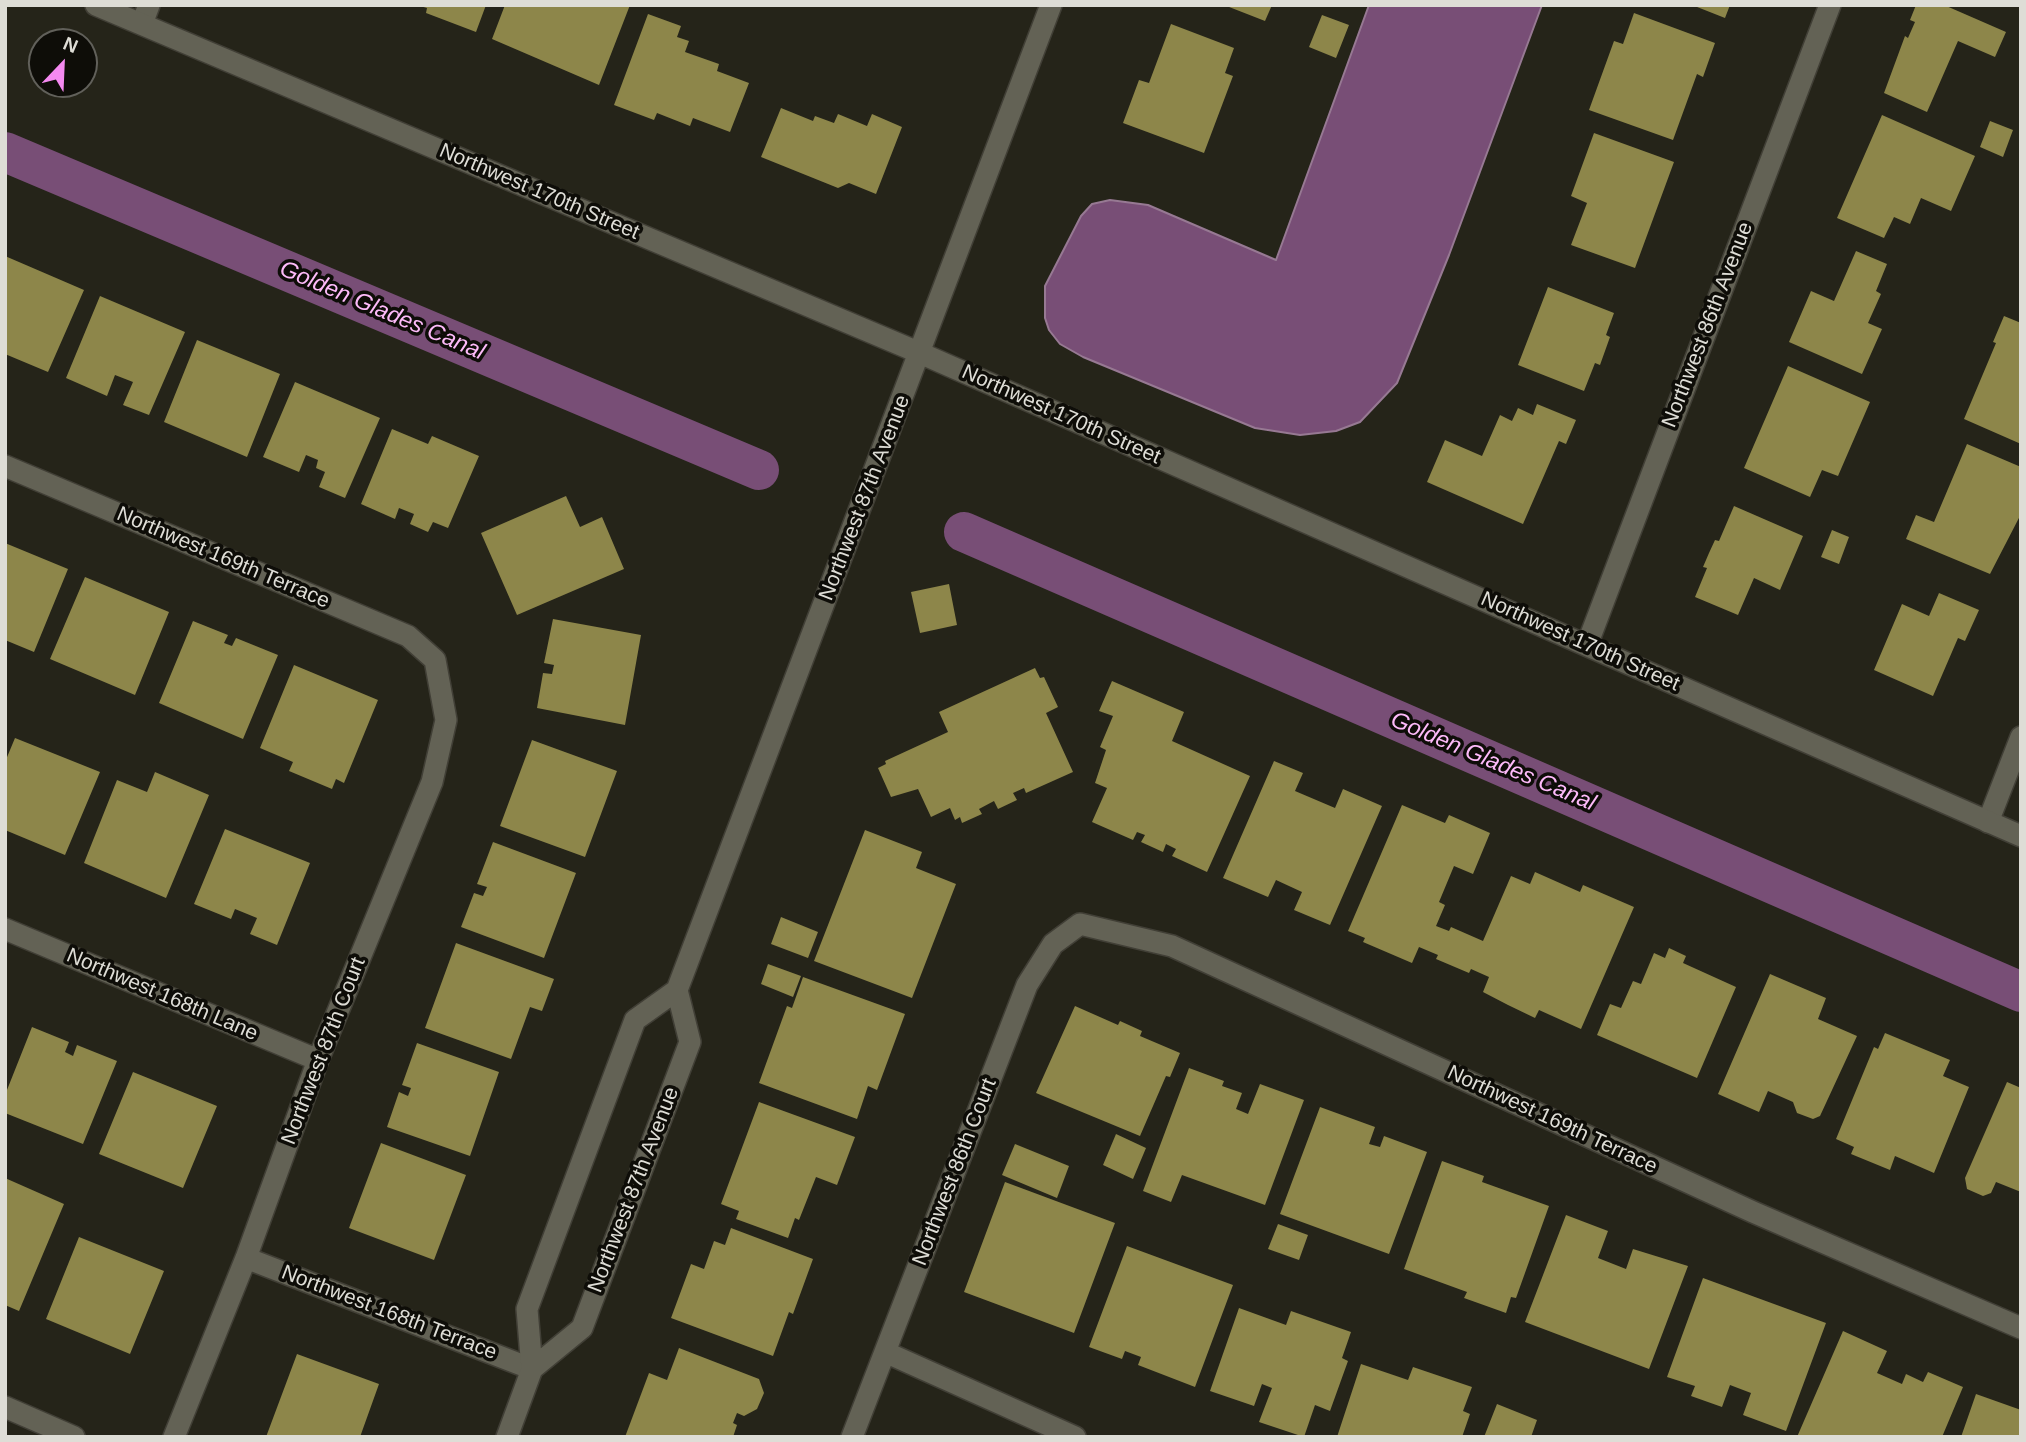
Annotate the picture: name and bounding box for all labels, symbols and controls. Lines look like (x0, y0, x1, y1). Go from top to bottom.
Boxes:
north arrow (28, 28, 98, 98)
text: N (60, 33, 81, 57)
street label: Northwest 170th Street (435, 138, 643, 246)
street label: Northwest 86th Avenue (1657, 219, 1759, 431)
water label: Golden Glades Canal (275, 255, 489, 367)
street label: Northwest 170th Street (958, 360, 1164, 470)
street label: Northwest 87th Avenue (814, 392, 916, 604)
street label: Northwest 169th Terrace (113, 502, 333, 614)
street label: Northwest 170th Street (1477, 587, 1683, 697)
water label: Golden Glades Canal (1386, 706, 1600, 818)
street label: Northwest 168th Lane (63, 943, 261, 1047)
street label: Northwest 87th Court (277, 954, 371, 1148)
street label: Northwest 169th Terrace (1443, 1060, 1661, 1180)
street label: Northwest 86th Court (908, 1075, 1002, 1269)
street label: Northwest 87th Avenue (583, 1084, 685, 1296)
street label: Northwest 168th Terrace (278, 1260, 500, 1366)

